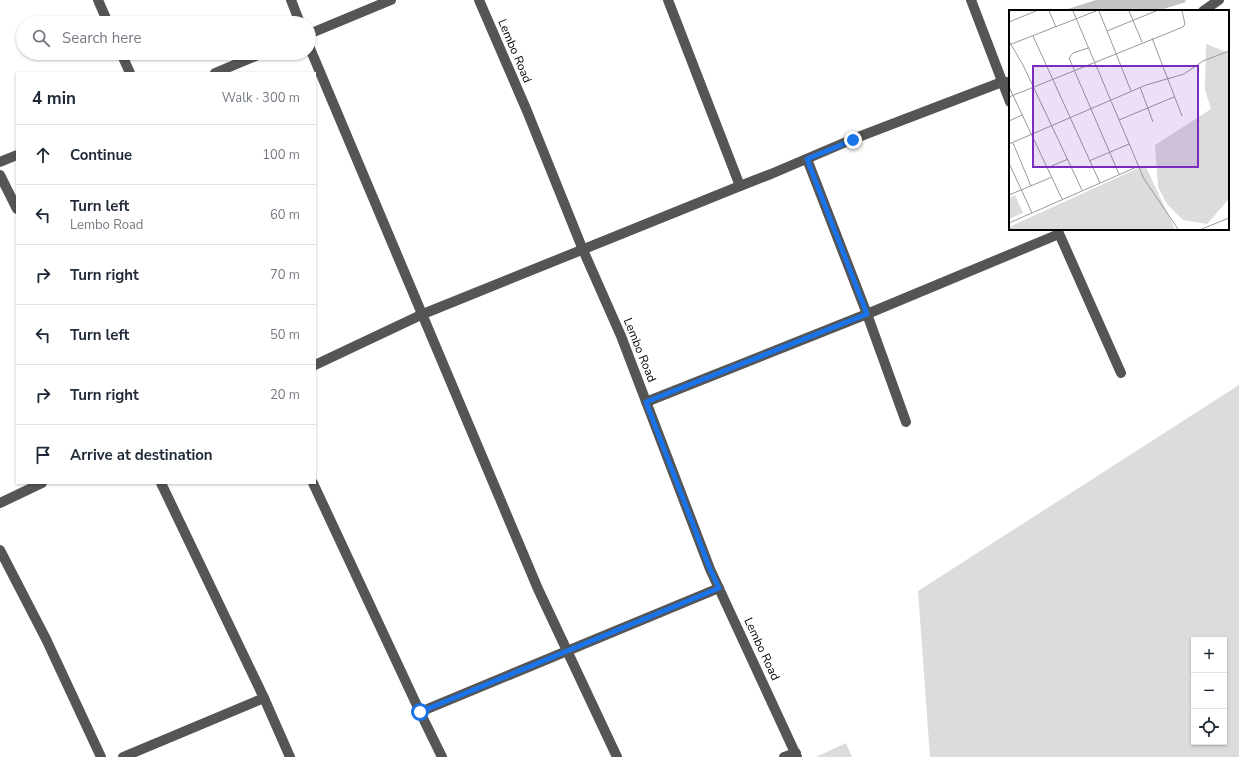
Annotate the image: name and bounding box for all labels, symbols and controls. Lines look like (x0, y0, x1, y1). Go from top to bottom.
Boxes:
inset map (1009, 10, 1229, 230)
search box (16, 16, 316, 60)
street label: Lembo Road (494, 17, 536, 85)
icon: search (30, 27, 52, 49)
text: Search here (62, 28, 142, 48)
text: 4 min (32, 87, 76, 110)
text: Walk · 300 m (222, 89, 300, 107)
route end (844, 131, 862, 149)
icon: ahead (32, 144, 54, 166)
text: Continue (70, 145, 132, 165)
text: 100 m (262, 146, 300, 164)
text: Turn left (70, 196, 129, 216)
icon: left (32, 204, 54, 226)
text: 60 m (270, 206, 300, 224)
text: Lembo Road (70, 216, 143, 234)
icon: right (32, 264, 54, 286)
text: Turn right (70, 265, 139, 285)
text: 70 m (270, 266, 300, 284)
street label: Lembo Road (620, 316, 660, 384)
icon: left (32, 324, 54, 346)
text: Turn left (70, 325, 129, 345)
text: 50 m (270, 326, 300, 344)
icon: right (32, 384, 54, 406)
text: Turn right (70, 385, 139, 405)
text: 20 m (270, 386, 300, 404)
icon: arrive (32, 444, 54, 466)
text: Arrive at destination (70, 445, 213, 465)
street label: Lembo Road (740, 615, 784, 683)
map controls (1191, 637, 1227, 745)
button: + (1191, 637, 1227, 673)
button: − (1191, 673, 1227, 709)
route start (411, 703, 429, 721)
button: locate (1191, 709, 1227, 745)

